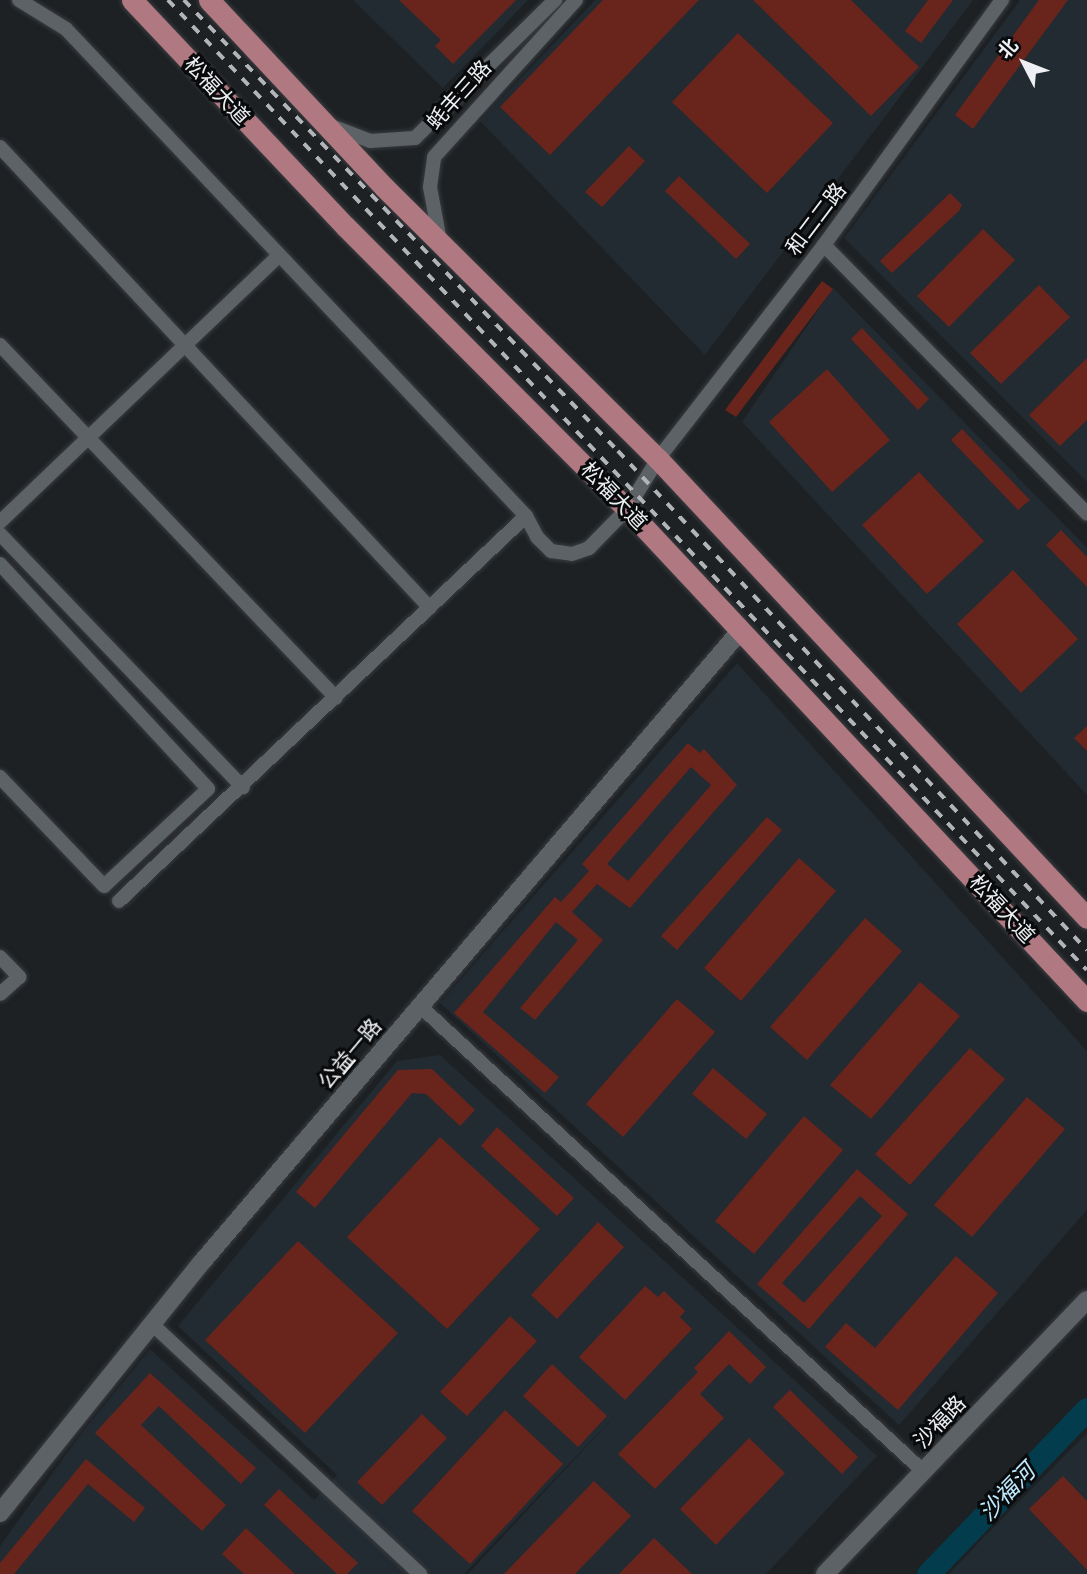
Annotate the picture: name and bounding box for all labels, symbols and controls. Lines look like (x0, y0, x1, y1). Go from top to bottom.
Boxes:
north arrow (989, 28, 1059, 98)
text: 北 (993, 34, 1023, 63)
street label: 松福大道 (179, 52, 255, 130)
street label: 蚝丰三路 (422, 55, 496, 135)
street label: 和二二路 (781, 178, 851, 260)
street label: 松福大道 (576, 457, 652, 535)
street label: 松福大道 (964, 870, 1040, 948)
street label: 公益一路 (313, 1014, 387, 1094)
street label: 沙福路 (909, 1391, 971, 1453)
water label: 沙福河 (973, 1458, 1041, 1526)

